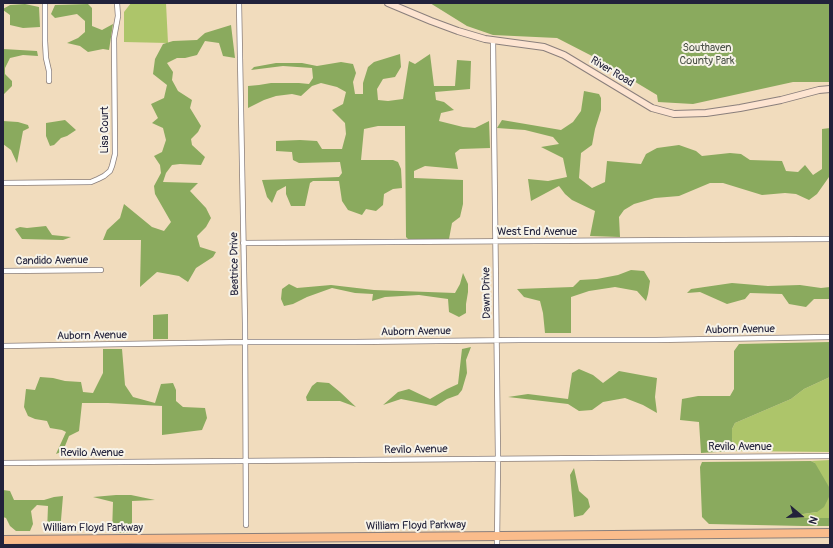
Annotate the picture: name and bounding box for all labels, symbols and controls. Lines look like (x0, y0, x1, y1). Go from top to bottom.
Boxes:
park label: Southaven County Park (679, 41, 735, 67)
street label: River Road (588, 54, 636, 90)
street label: Lisa Court (98, 106, 112, 154)
street label: West End Avenue (497, 225, 577, 239)
street label: Beatrice Drive (228, 232, 242, 296)
street label: Candido Avenue (16, 254, 88, 268)
street label: Dawn Drive (480, 267, 494, 319)
street label: Auborn Avenue (705, 323, 775, 337)
street label: Auborn Avenue (381, 325, 451, 339)
street label: Auborn Avenue (57, 329, 127, 343)
street label: Revilo Avenue (708, 440, 772, 454)
street label: Revilo Avenue (384, 443, 448, 457)
street label: Revilo Avenue (60, 446, 124, 460)
north arrow (781, 496, 821, 536)
text: N (805, 514, 820, 526)
street label: William Floyd Parkway (366, 519, 466, 533)
street label: William Floyd Parkway (43, 521, 143, 535)

